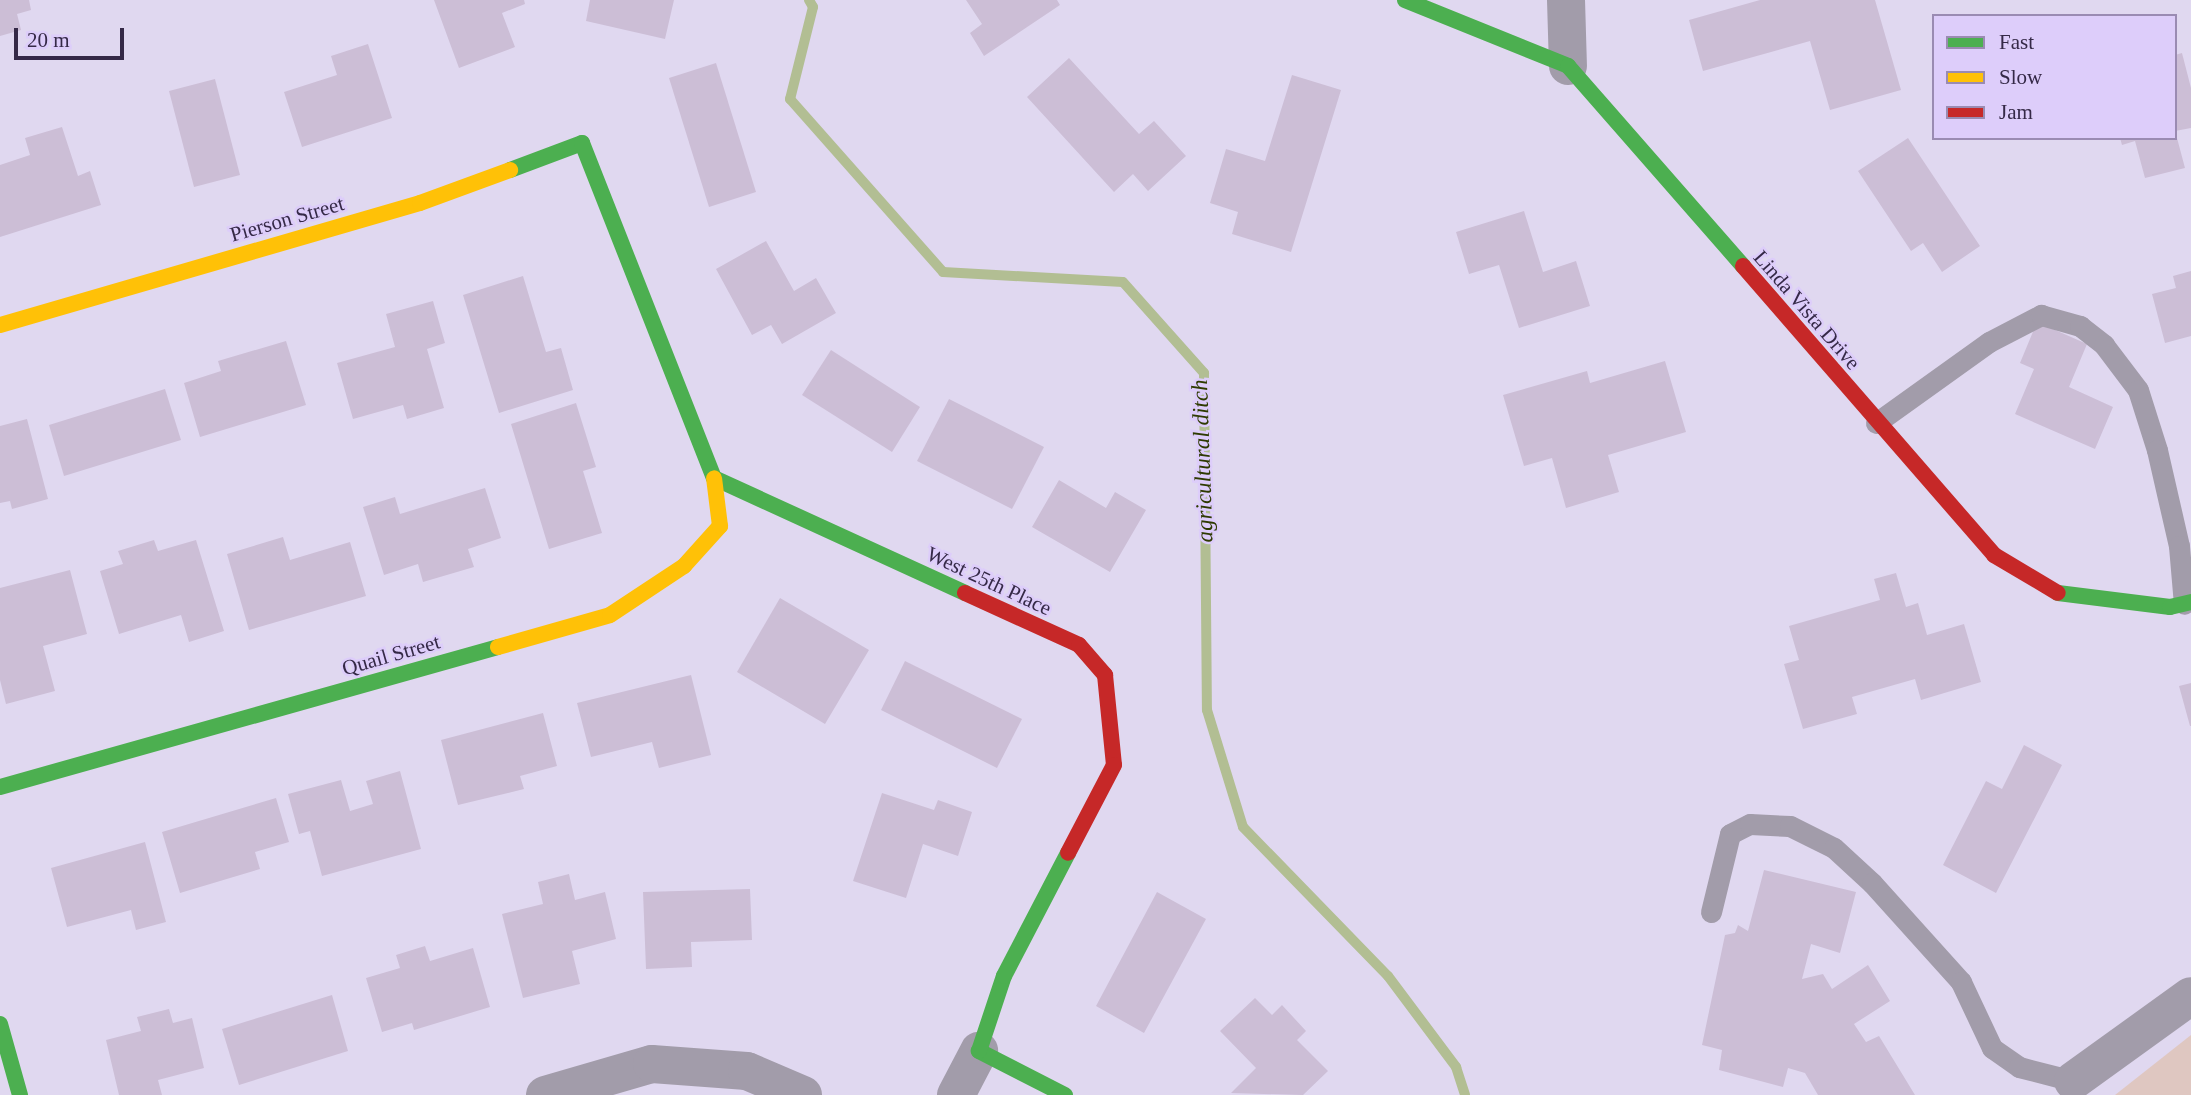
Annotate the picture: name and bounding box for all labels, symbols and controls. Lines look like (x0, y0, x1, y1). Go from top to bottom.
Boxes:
scale bar (18, 14, 128, 58)
legend (1932, 14, 2177, 140)
text: 20 m (27, 28, 70, 52)
text: Fast (1999, 30, 2034, 54)
text: Slow (1999, 65, 2042, 89)
text: Jam (1999, 100, 2033, 124)
street label: Pierson Street (227, 191, 347, 247)
street label: Linda Vista Drive (1748, 245, 1866, 375)
water label: agricultural ditch (1186, 379, 1220, 543)
street label: West 25th Place (923, 541, 1055, 621)
street label: Quail Street (339, 629, 443, 681)

